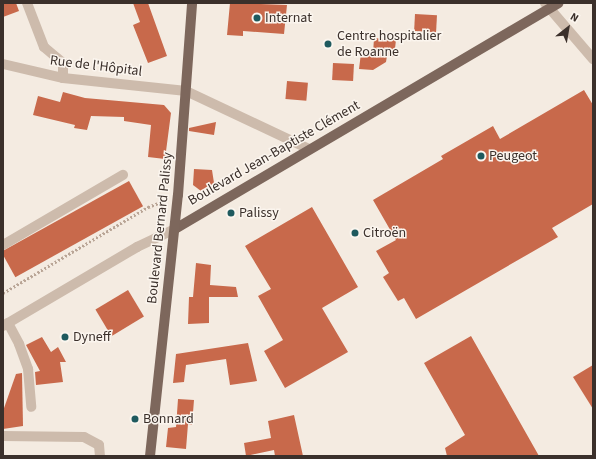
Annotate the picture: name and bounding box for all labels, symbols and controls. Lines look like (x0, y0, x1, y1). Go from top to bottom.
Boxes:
north arrow (548, 8, 588, 48)
text: N (567, 9, 581, 26)
place label: Internat (265, 10, 312, 26)
marker: Internat (252, 13, 262, 23)
place label: Centre hospitalier de Roanne (337, 28, 441, 60)
marker: Centre hospitalier de Roanne (322, 38, 334, 50)
street label: Rue de l'Hôpital (49, 52, 143, 80)
street label: Boulevard Jean-Baptiste Clément (185, 97, 363, 209)
place label: Peugeot (489, 148, 537, 164)
street label: Boulevard Bernard Palissy (144, 151, 176, 305)
marker: Peugeot (476, 151, 486, 161)
place label: Palissy (239, 205, 279, 221)
marker: Palissy (226, 208, 236, 218)
place label: Citroën (363, 225, 406, 241)
marker: Citroën (350, 228, 360, 238)
place label: Dyneff (73, 329, 111, 345)
marker: Dyneff (60, 332, 70, 342)
place label: Bonnard (143, 411, 194, 427)
marker: Bonnard (130, 414, 140, 424)

